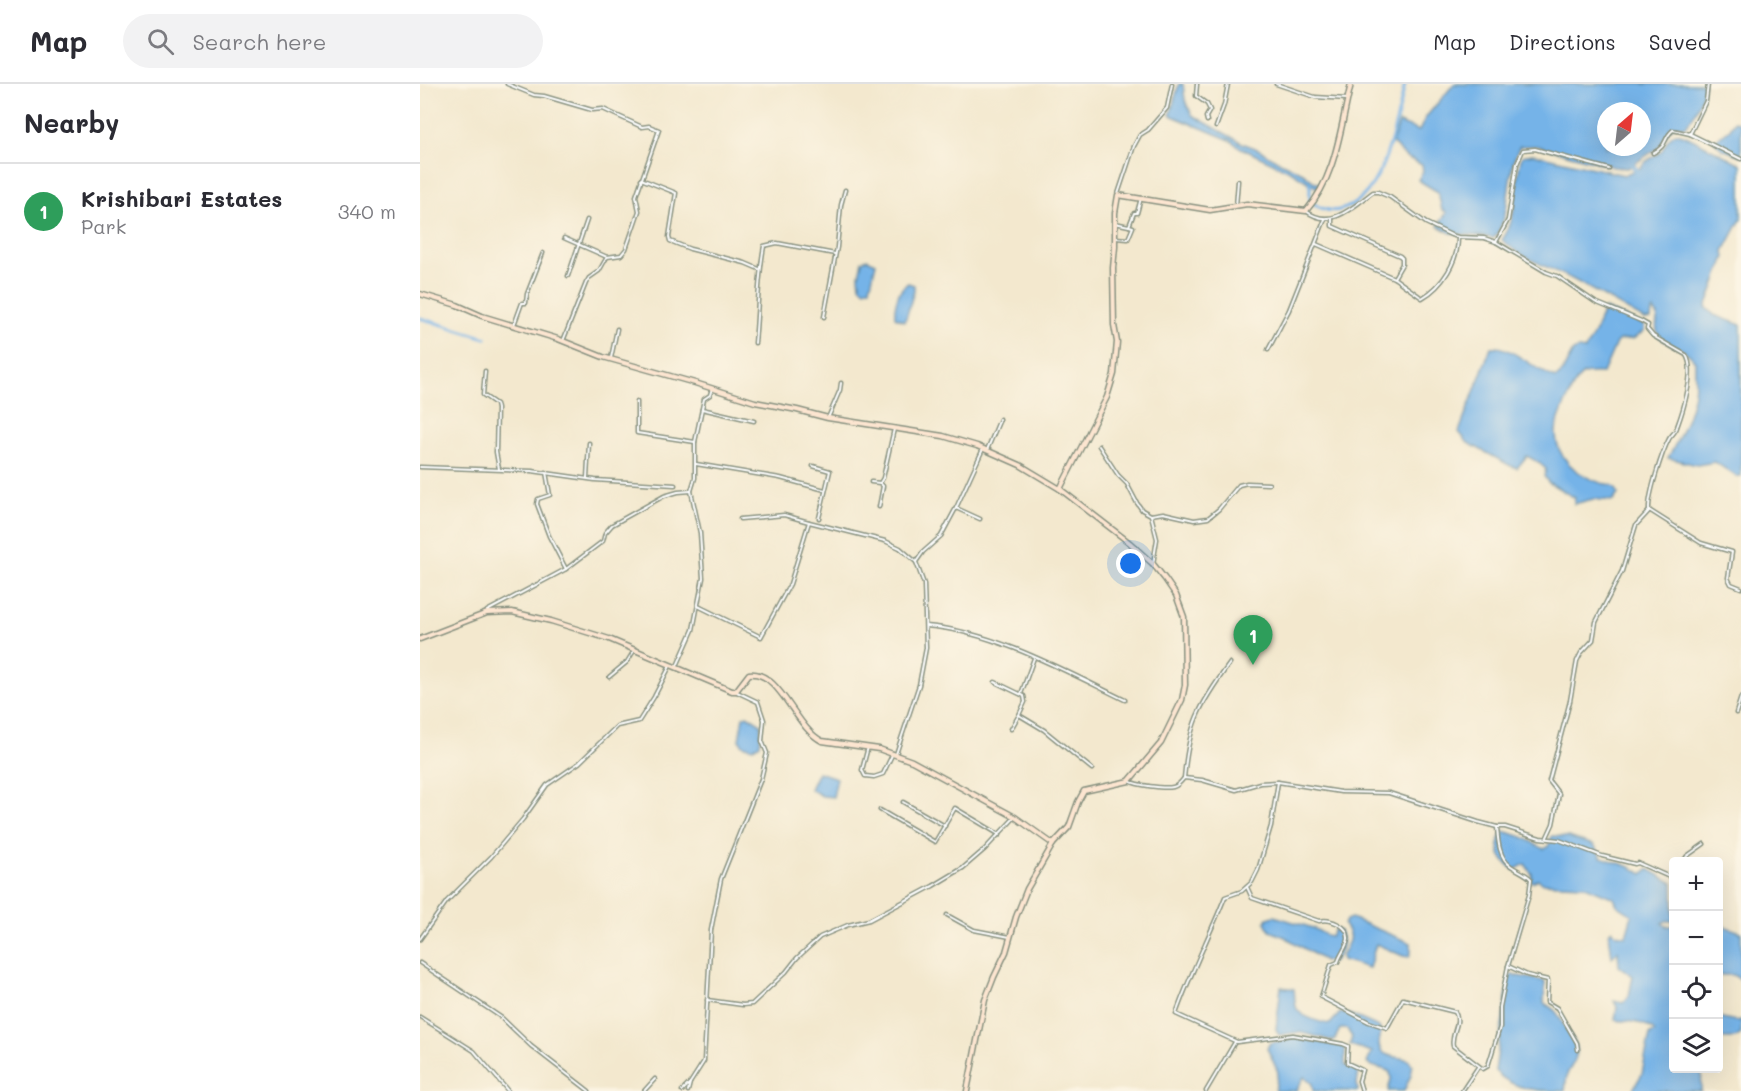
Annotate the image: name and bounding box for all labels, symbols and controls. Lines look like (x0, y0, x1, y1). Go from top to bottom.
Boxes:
search box (123, 14, 543, 68)
text: Map (30, 23, 87, 59)
icon: search (144, 25, 177, 58)
text: Search here (192, 27, 326, 56)
text: Map (1433, 28, 1476, 55)
text: Directions (1509, 28, 1616, 55)
text: Saved (1649, 28, 1711, 55)
north arrow (1597, 102, 1651, 156)
text: Nearby (24, 106, 119, 140)
text: Krishibari Estates (81, 184, 282, 213)
text: 1 (39, 198, 48, 224)
text: 340 m (338, 198, 396, 224)
text: Park (81, 213, 126, 239)
your location (1116, 549, 1145, 578)
pin: 1 (1234, 616, 1272, 665)
map controls (1669, 857, 1723, 1073)
button: + (1669, 857, 1723, 911)
button: − (1669, 911, 1723, 965)
button: locate (1669, 965, 1723, 1019)
button: layers (1669, 1019, 1723, 1073)

